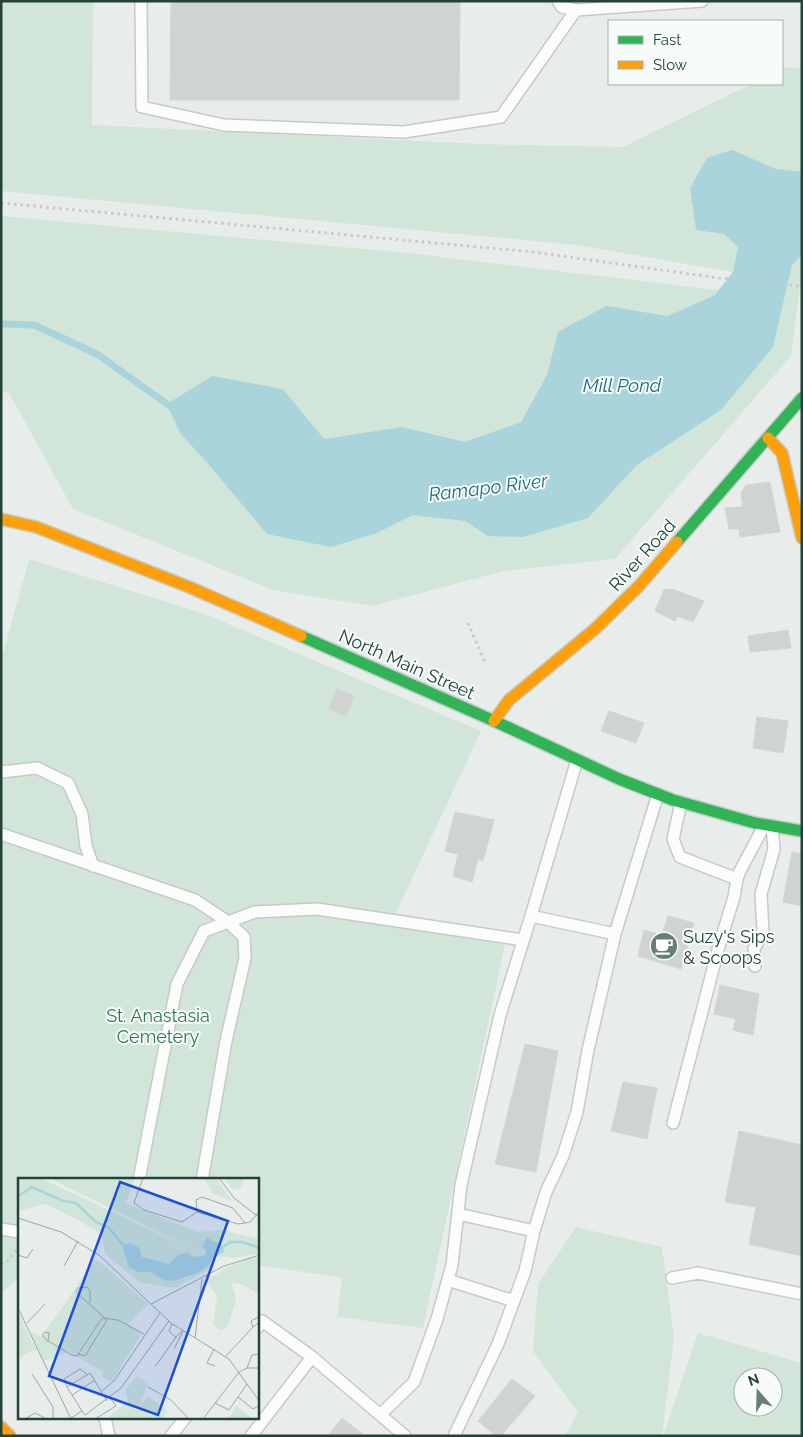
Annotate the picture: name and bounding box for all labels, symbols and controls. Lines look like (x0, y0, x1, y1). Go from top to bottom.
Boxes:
legend (608, 20, 783, 85)
text: Fast (653, 31, 681, 49)
text: Slow (653, 56, 687, 74)
water label: Mill Pond (583, 374, 662, 396)
water label: Ramapo River (427, 469, 550, 505)
street label: River Road (604, 515, 680, 595)
street label: North Main Street (336, 625, 478, 703)
place label: Suzy's Sips & Scoops (683, 926, 775, 968)
cafe icon: Suzy's Sips & Scoops (649, 931, 679, 961)
park label: St. Anastasia Cemetery (106, 1005, 210, 1047)
inset map (18, 1178, 259, 1420)
north arrow (733, 1367, 783, 1417)
text: N (746, 1370, 761, 1389)

